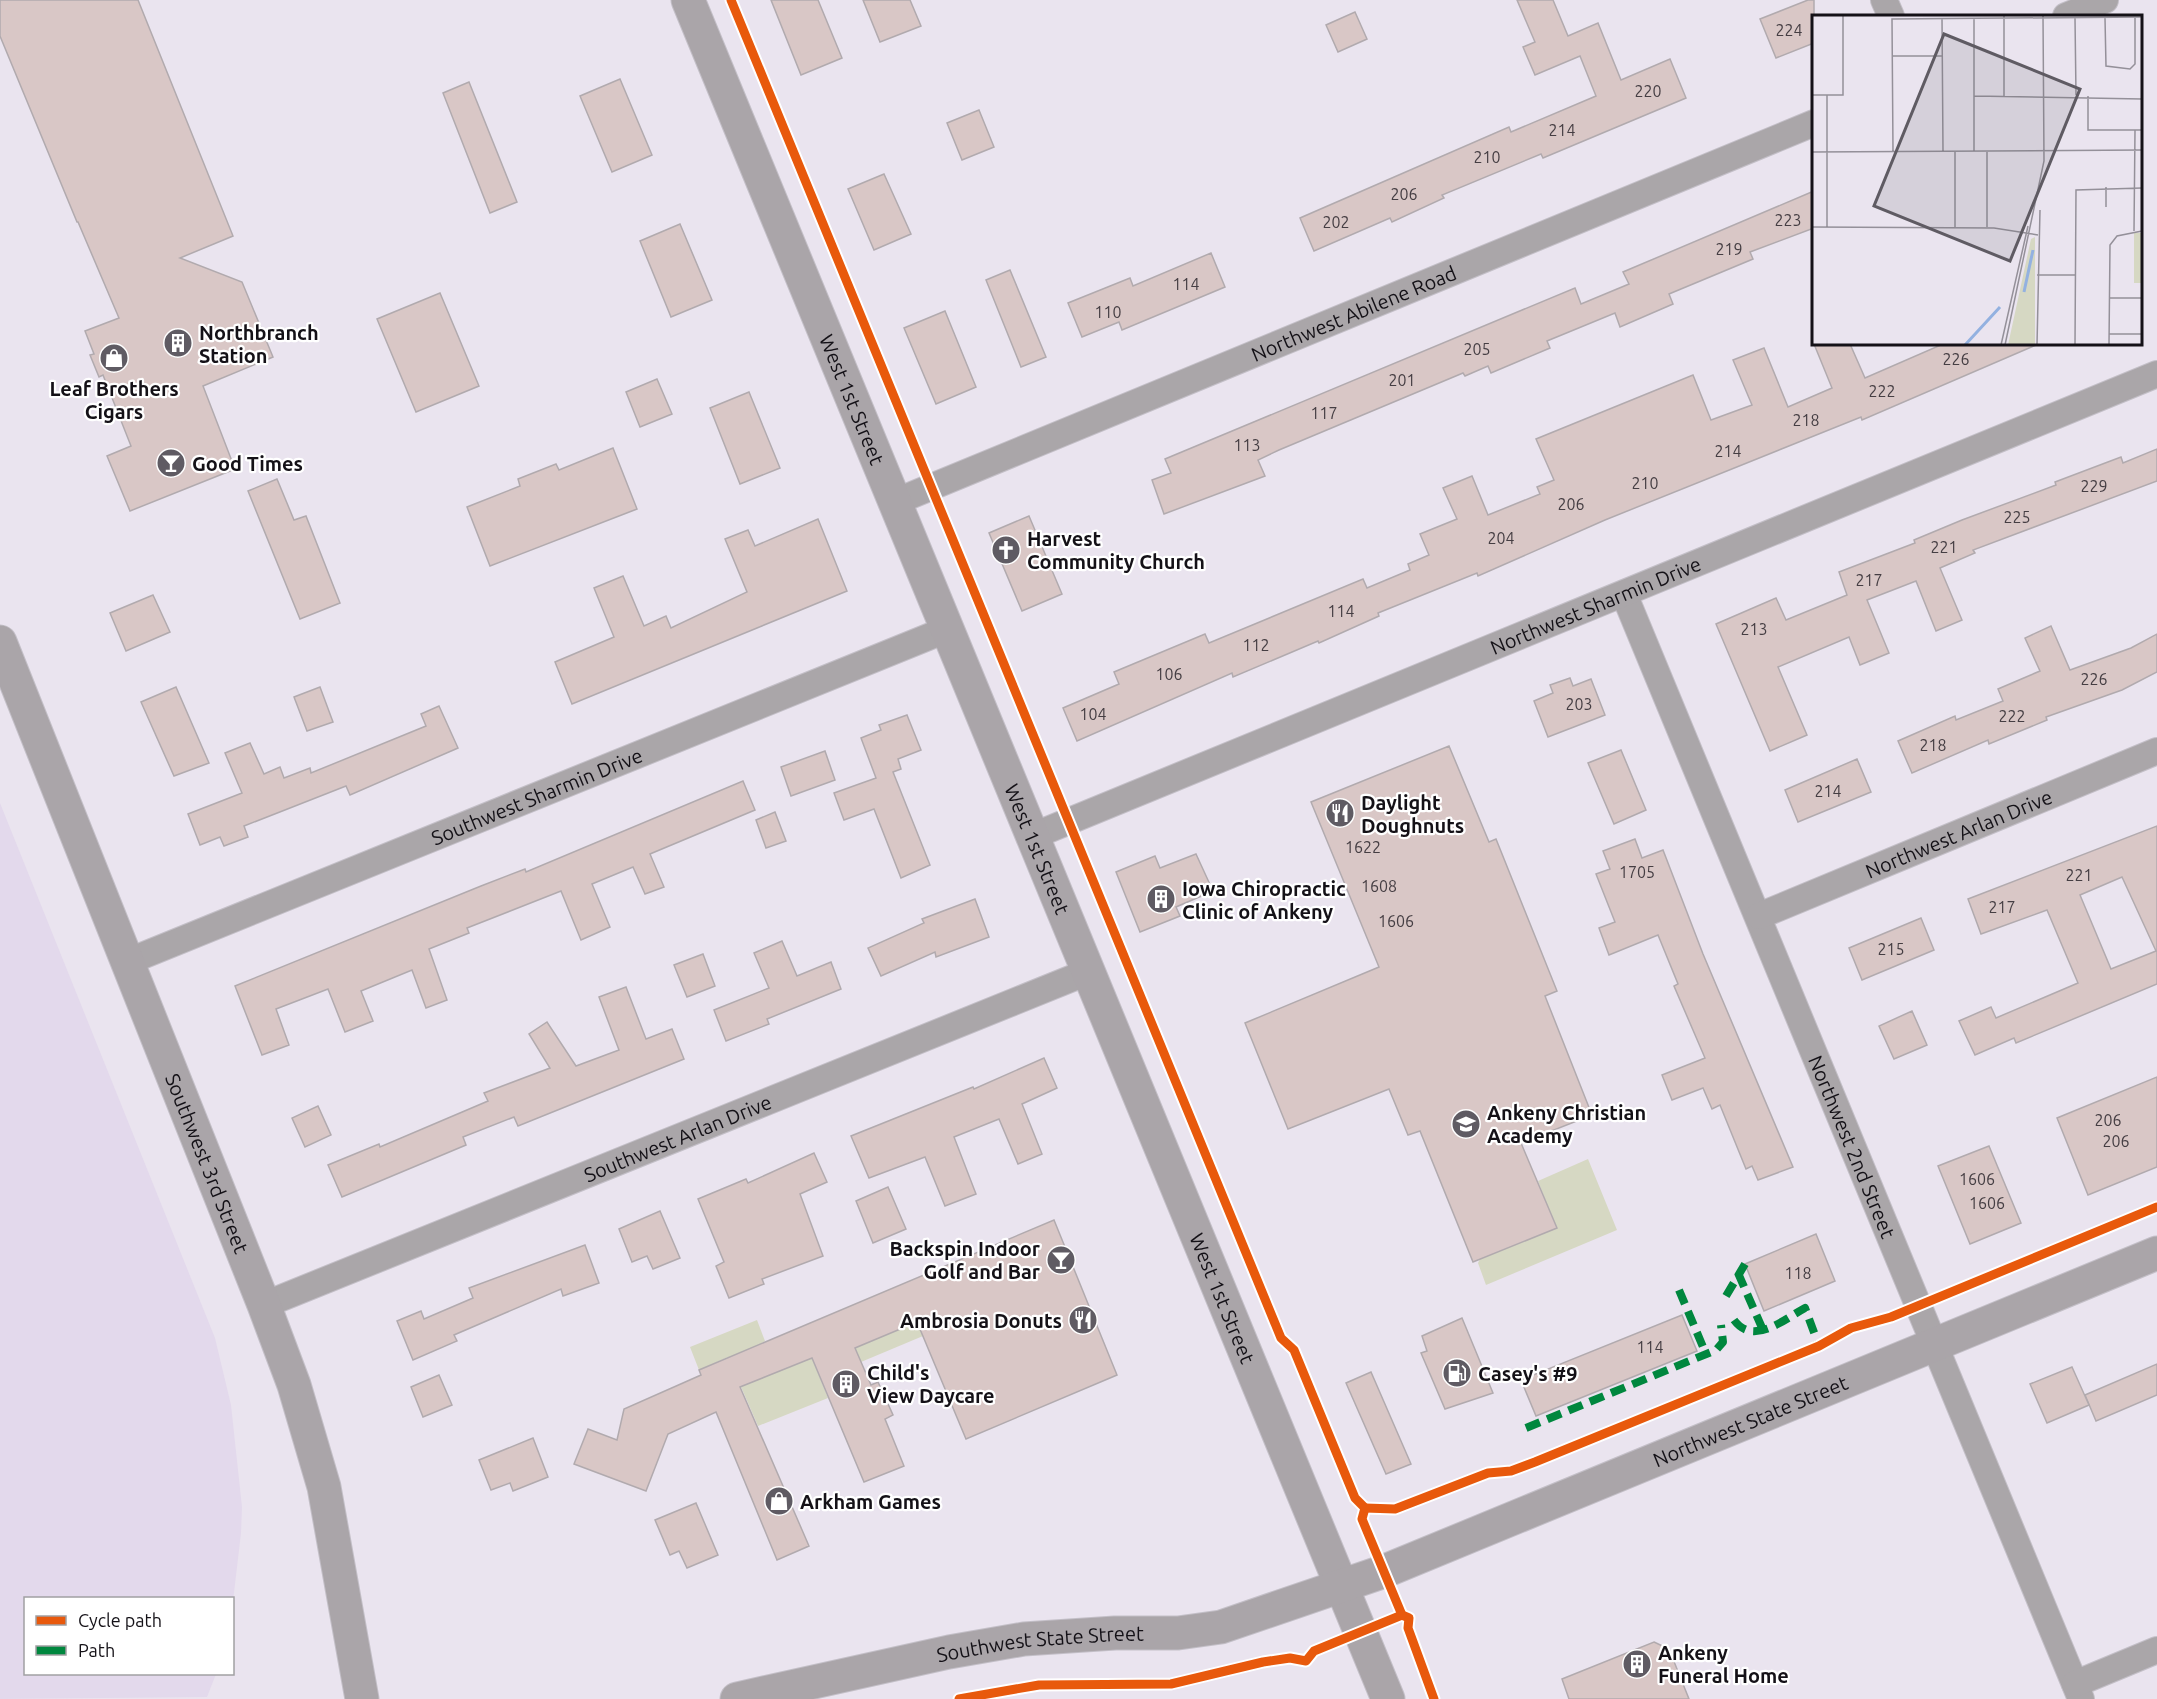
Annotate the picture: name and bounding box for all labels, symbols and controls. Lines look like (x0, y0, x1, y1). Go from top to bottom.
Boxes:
inset map (1812, 15, 2142, 345)
house number: 224 (1775, 21, 1803, 39)
house number: 220 (1634, 82, 1662, 100)
house number: 214 (1548, 121, 1576, 139)
house number: 210 (1473, 148, 1501, 166)
house number: 206 (1390, 185, 1418, 203)
house number: 223 (1774, 211, 1802, 229)
house number: 202 (1322, 213, 1350, 231)
house number: 219 (1715, 240, 1743, 258)
street label: Northwest Abilene Road (1248, 260, 1459, 365)
house number: 114 (1172, 275, 1200, 293)
house number: 110 (1094, 303, 1122, 321)
place label: Northbranch Station (199, 321, 319, 367)
building icon: Northbranch Station (162, 327, 194, 359)
street label: West 1st Street (816, 331, 890, 468)
house number: 205 (1463, 340, 1491, 358)
shop icon: Leaf Brothers Cigars (98, 342, 130, 374)
house number: 226 (1942, 350, 1970, 368)
house number: 201 (1388, 371, 1416, 389)
place label: Leaf Brothers Cigars (49, 377, 179, 423)
house number: 222 (1868, 382, 1896, 400)
house number: 117 (1310, 404, 1338, 422)
house number: 218 (1792, 411, 1820, 429)
house number: 113 (1233, 436, 1261, 454)
house number: 214 (1714, 442, 1742, 460)
bar icon: Good Times (155, 447, 187, 479)
place label: Good Times (192, 452, 303, 475)
house number: 210 (1631, 474, 1659, 492)
house number: 229 (2080, 477, 2108, 495)
house number: 206 (1557, 495, 1585, 513)
house number: 225 (2003, 508, 2031, 526)
place label: Harvest Community Church (1027, 527, 1205, 573)
house number: 204 (1487, 529, 1515, 547)
church icon: Harvest Community Church (990, 534, 1022, 566)
house number: 221 (1930, 538, 1958, 556)
street label: Northwest Sharmin Drive (1487, 551, 1704, 658)
house number: 217 (1855, 571, 1883, 589)
house number: 114 (1327, 602, 1355, 620)
house number: 213 (1740, 620, 1768, 638)
house number: 112 (1242, 636, 1270, 654)
house number: 106 (1155, 665, 1183, 683)
house number: 226 (2080, 670, 2108, 688)
house number: 203 (1565, 695, 1593, 713)
house number: 104 (1079, 705, 1107, 723)
house number: 222 (1998, 707, 2026, 725)
house number: 218 (1919, 736, 1947, 754)
street label: Southwest Sharmin Drive (428, 743, 646, 849)
street label: West 1st Street (1001, 780, 1075, 917)
house number: 214 (1814, 782, 1842, 800)
street label: Northwest Arlan Drive (1862, 784, 2055, 882)
place label: Daylight Doughnuts (1361, 791, 1464, 837)
restaurant icon: Daylight Doughnuts (1324, 797, 1356, 829)
house number: 1622 (1345, 838, 1381, 856)
house number: 1705 (1619, 863, 1655, 881)
house number: 221 (2065, 866, 2093, 884)
place label: Iowa Chiropractic Clinic of Ankeny (1182, 877, 1346, 923)
house number: 1608 (1361, 877, 1397, 895)
building icon: Iowa Chiropractic Clinic of Ankeny (1145, 883, 1177, 915)
house number: 217 (1988, 898, 2016, 916)
house number: 1606 (1378, 912, 1414, 930)
house number: 215 (1877, 940, 1905, 958)
street label: Northwest 2nd Street (1805, 1052, 1901, 1241)
street label: Southwest 3rd Street (161, 1070, 254, 1257)
street label: Southwest Arlan Drive (580, 1090, 775, 1186)
place label: Ankeny Christian Academy (1487, 1101, 1646, 1147)
school or university icon: Ankeny Christian Academy (1450, 1108, 1482, 1140)
house number: 206 (2094, 1111, 2122, 1129)
house number: 206 (2102, 1132, 2130, 1150)
house number: 1606 (1959, 1170, 1995, 1188)
house number: 1606 (1969, 1194, 2005, 1212)
street label: West 1st Street (1186, 1230, 1260, 1367)
place label: Backspin Indoor Golf and Bar (889, 1237, 1041, 1283)
bar icon: Backspin Indoor Golf and Bar (1045, 1244, 1077, 1276)
house number: 118 (1784, 1264, 1812, 1282)
restaurant icon: Ambrosia Donuts (1067, 1304, 1099, 1336)
place label: Ambrosia Donuts (900, 1309, 1062, 1332)
house number: 114 (1636, 1338, 1664, 1356)
fuel station icon: Casey's #9 (1441, 1357, 1473, 1389)
place label: Child's View Daycare (867, 1361, 995, 1407)
place label: Casey's #9 (1478, 1362, 1578, 1385)
building icon: Child's View Daycare (830, 1368, 862, 1400)
street label: Northwest State Street (1649, 1370, 1851, 1471)
shop icon: Arkham Games (763, 1485, 795, 1517)
place label: Arkham Games (800, 1490, 941, 1513)
legend (24, 1597, 234, 1675)
text: Cycle path (78, 1610, 162, 1630)
street label: Southwest State Street (934, 1622, 1144, 1666)
text: Path (78, 1640, 115, 1660)
place label: Ankeny Funeral Home (1658, 1641, 1789, 1687)
building icon: Ankeny Funeral Home (1621, 1648, 1653, 1680)

